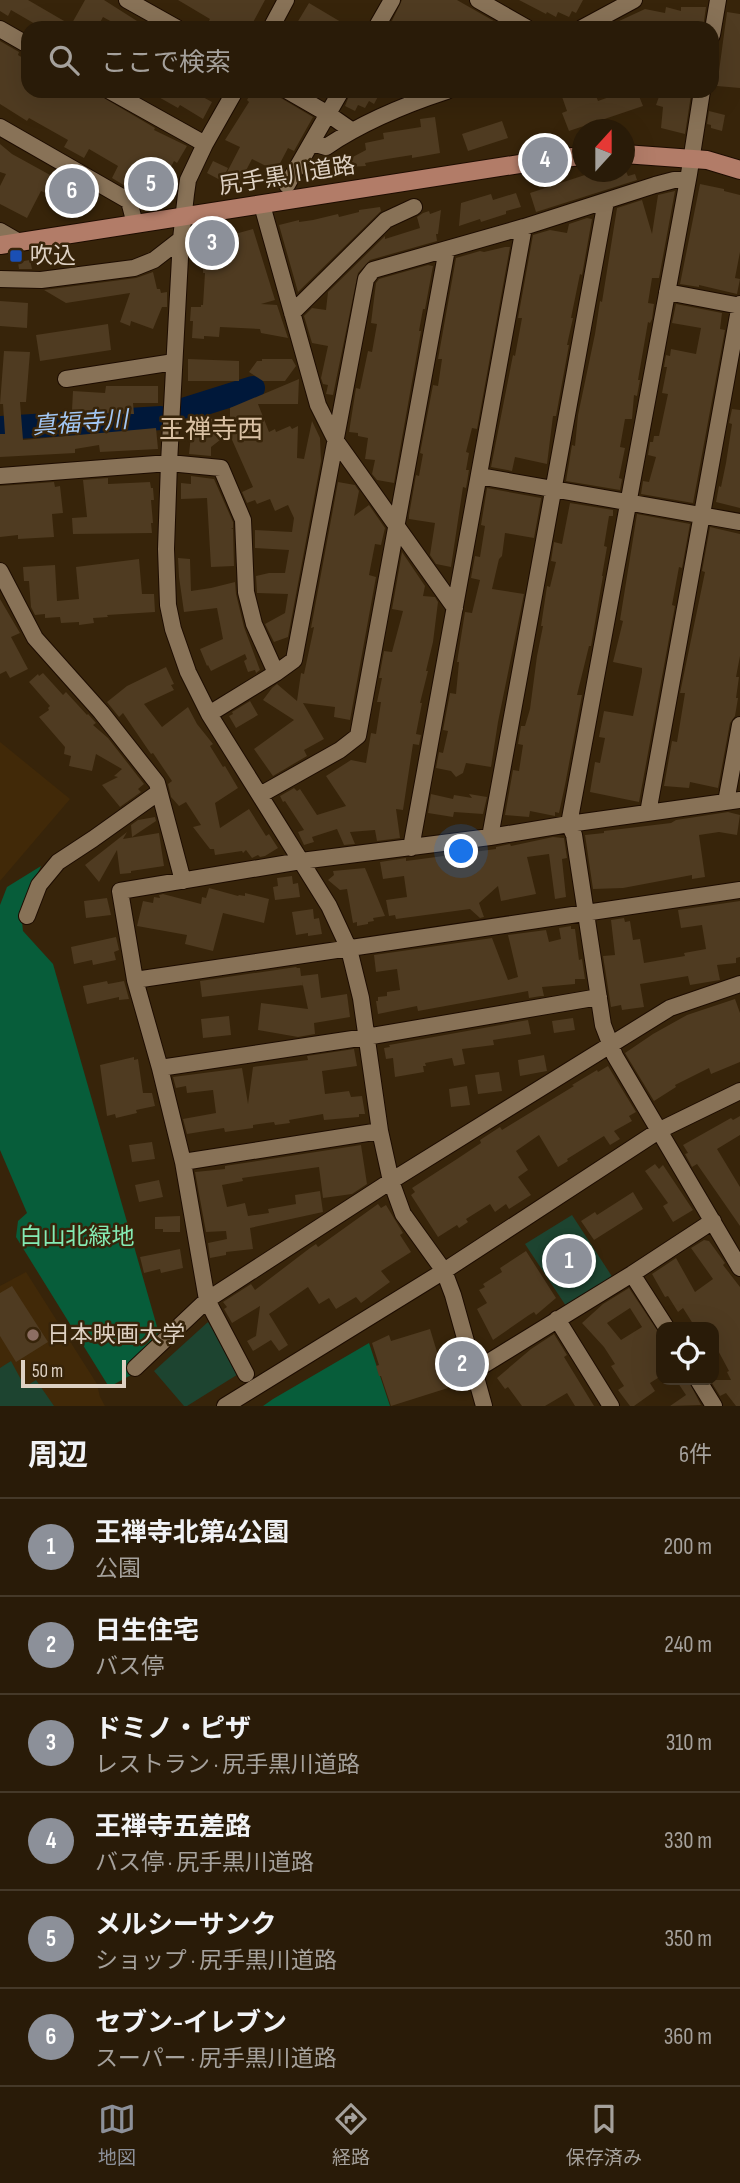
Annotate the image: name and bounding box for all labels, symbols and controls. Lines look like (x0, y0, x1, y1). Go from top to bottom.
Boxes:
search box (21, 21, 719, 98)
icon: search (45, 41, 83, 79)
text: ここで検索 (101, 48, 231, 79)
north arrow (572, 119, 635, 182)
pin: 4 (522, 134, 568, 186)
street label: 尻手黒川道路 (217, 151, 357, 201)
pin: 5 (128, 158, 174, 210)
pin: 6 (49, 165, 95, 217)
pin: 3 (189, 217, 235, 269)
place label: 吹込 (30, 242, 76, 270)
marker: 吹込 (8, 248, 24, 264)
water label: 真福寺川 (31, 405, 132, 441)
district label: 王禅寺西 (159, 415, 263, 446)
your location (444, 834, 478, 868)
park label: 白山北緑地 (20, 1223, 135, 1251)
pin: 1 (546, 1235, 592, 1287)
place label: 日本映画大学 (47, 1321, 185, 1349)
map controls (656, 1322, 719, 1385)
button: locate (656, 1322, 719, 1385)
marker: 日本映画大学 (25, 1327, 41, 1343)
pin: 2 (439, 1338, 485, 1390)
scale bar (21, 1357, 126, 1389)
text: 50 m (32, 1360, 63, 1383)
text: 周辺 (28, 1438, 88, 1474)
text: 6件 (679, 1441, 712, 1469)
text: 王禅寺北第4公園 (95, 1518, 289, 1549)
text: 1 (46, 1533, 56, 1561)
text: 200 m (664, 1533, 712, 1561)
text: 公園 (95, 1555, 141, 1583)
text: 日生住宅 (95, 1616, 199, 1647)
text: 2 (46, 1631, 56, 1659)
text: 240 m (664, 1631, 712, 1659)
text: バス停 (95, 1653, 164, 1681)
text: ドミノ・ピザ (95, 1714, 251, 1745)
text: 3 (46, 1729, 56, 1757)
text: 310 m (666, 1729, 712, 1757)
text: レストラン · 尻手黒川道路 (95, 1751, 360, 1779)
text: 王禅寺五差路 (95, 1812, 251, 1843)
text: 4 (46, 1827, 56, 1855)
text: 330 m (664, 1827, 712, 1855)
text: バス停 · 尻手黒川道路 (95, 1849, 314, 1877)
text: メルシーサンク (95, 1910, 276, 1941)
text: 5 (46, 1925, 56, 1953)
text: 350 m (664, 1925, 712, 1953)
text: ショップ · 尻手黒川道路 (95, 1947, 337, 1975)
text: セブン-イレブン (95, 2008, 287, 2039)
text: 6 (46, 2023, 56, 2051)
text: 360 m (664, 2023, 712, 2051)
text: スーパー · 尻手黒川道路 (95, 2045, 337, 2073)
tab: 地図 (98, 2100, 136, 2170)
tab: 経路 (332, 2100, 370, 2170)
tab: 保存済み (566, 2100, 642, 2170)

